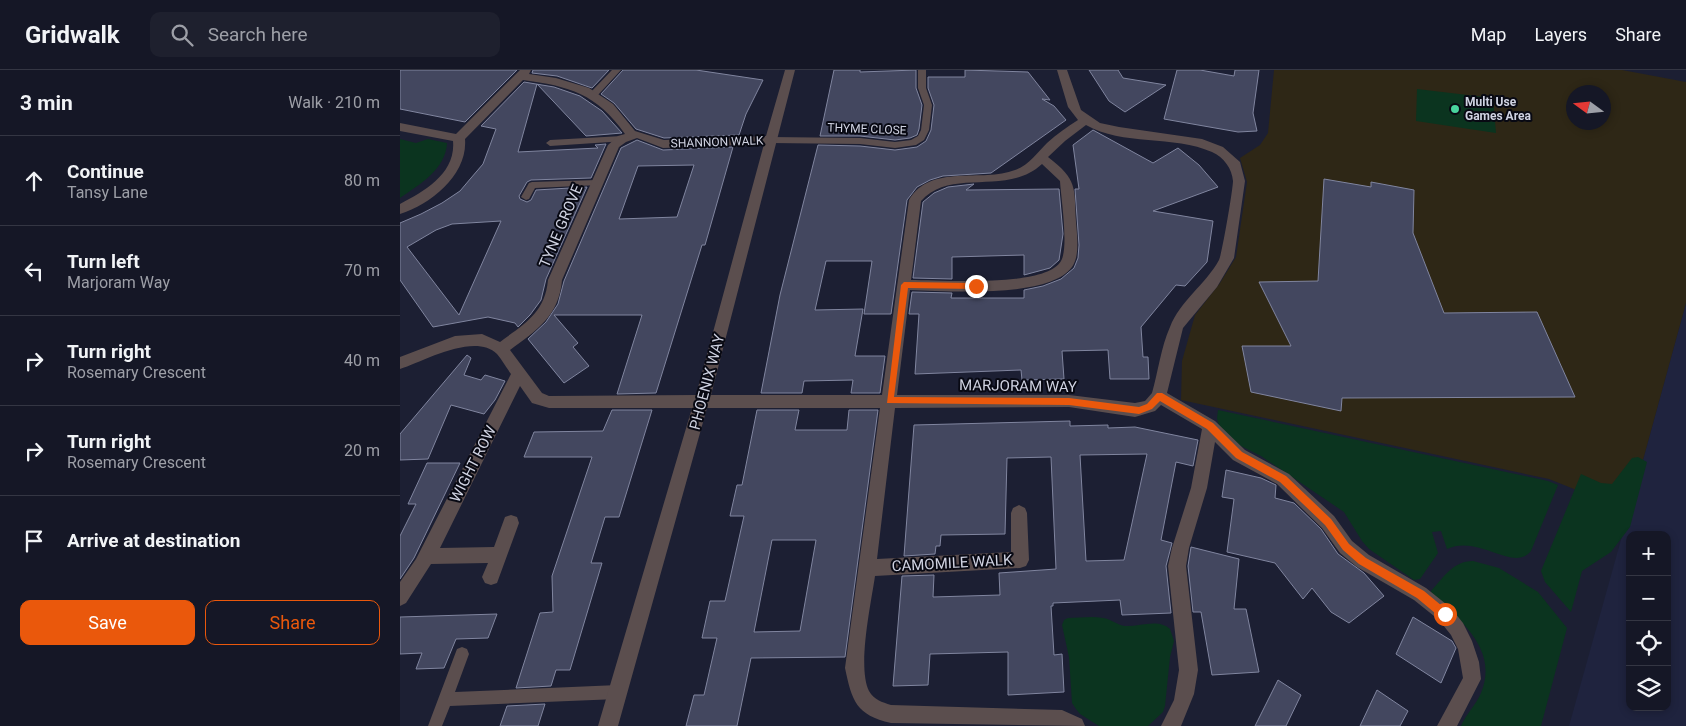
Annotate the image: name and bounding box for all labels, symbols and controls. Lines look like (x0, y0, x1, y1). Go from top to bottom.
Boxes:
search box (150, 12, 500, 57)
text: Gridwalk (25, 21, 120, 49)
icon: search (168, 21, 196, 49)
text: Search here (208, 23, 308, 46)
text: Map (1471, 24, 1506, 45)
text: Layers (1534, 24, 1587, 45)
text: Share (1615, 24, 1661, 45)
north arrow (1566, 85, 1611, 130)
text: 3 min (20, 91, 73, 115)
text: Walk · 210 m (288, 93, 380, 112)
place label: Multi Use Games Area (1465, 95, 1531, 123)
marker: Multi Use Games Area (1449, 103, 1461, 115)
street label: THYME CLOSE (827, 121, 907, 137)
street label: SHANNON WALK (670, 133, 764, 151)
text: Continue (67, 160, 144, 183)
icon: ahead (20, 167, 48, 195)
text: 80 m (344, 171, 380, 190)
street label: TYNE GROVE (535, 181, 587, 270)
text: Tansy Lane (67, 183, 148, 202)
text: Turn left (67, 250, 140, 273)
icon: left (20, 257, 48, 285)
text: 70 m (344, 261, 380, 280)
text: Marjoram Way (67, 273, 170, 292)
route end (965, 275, 988, 298)
street label: PHOENIX WAY (686, 332, 728, 432)
text: Turn right (67, 340, 151, 363)
icon: right (20, 347, 48, 375)
text: 40 m (344, 351, 380, 370)
text: Rosemary Crescent (67, 363, 206, 382)
street label: MARJORAM WAY (959, 376, 1077, 396)
street label: WIGHT ROW (446, 423, 500, 505)
text: Turn right (67, 430, 151, 453)
icon: right (20, 437, 48, 465)
text: 20 m (344, 441, 380, 460)
text: Rosemary Crescent (67, 453, 206, 472)
icon: arrive (20, 527, 48, 555)
text: Arrive at destination (67, 529, 240, 552)
map controls (1626, 531, 1671, 711)
button: + (1626, 531, 1671, 576)
street label: CAMOMILE WALK (891, 551, 1013, 575)
button: − (1626, 576, 1671, 621)
button: Save (20, 600, 195, 645)
button: Share (205, 600, 380, 645)
route start (1434, 603, 1457, 626)
button: locate (1626, 621, 1671, 666)
button: layers (1626, 666, 1671, 711)

